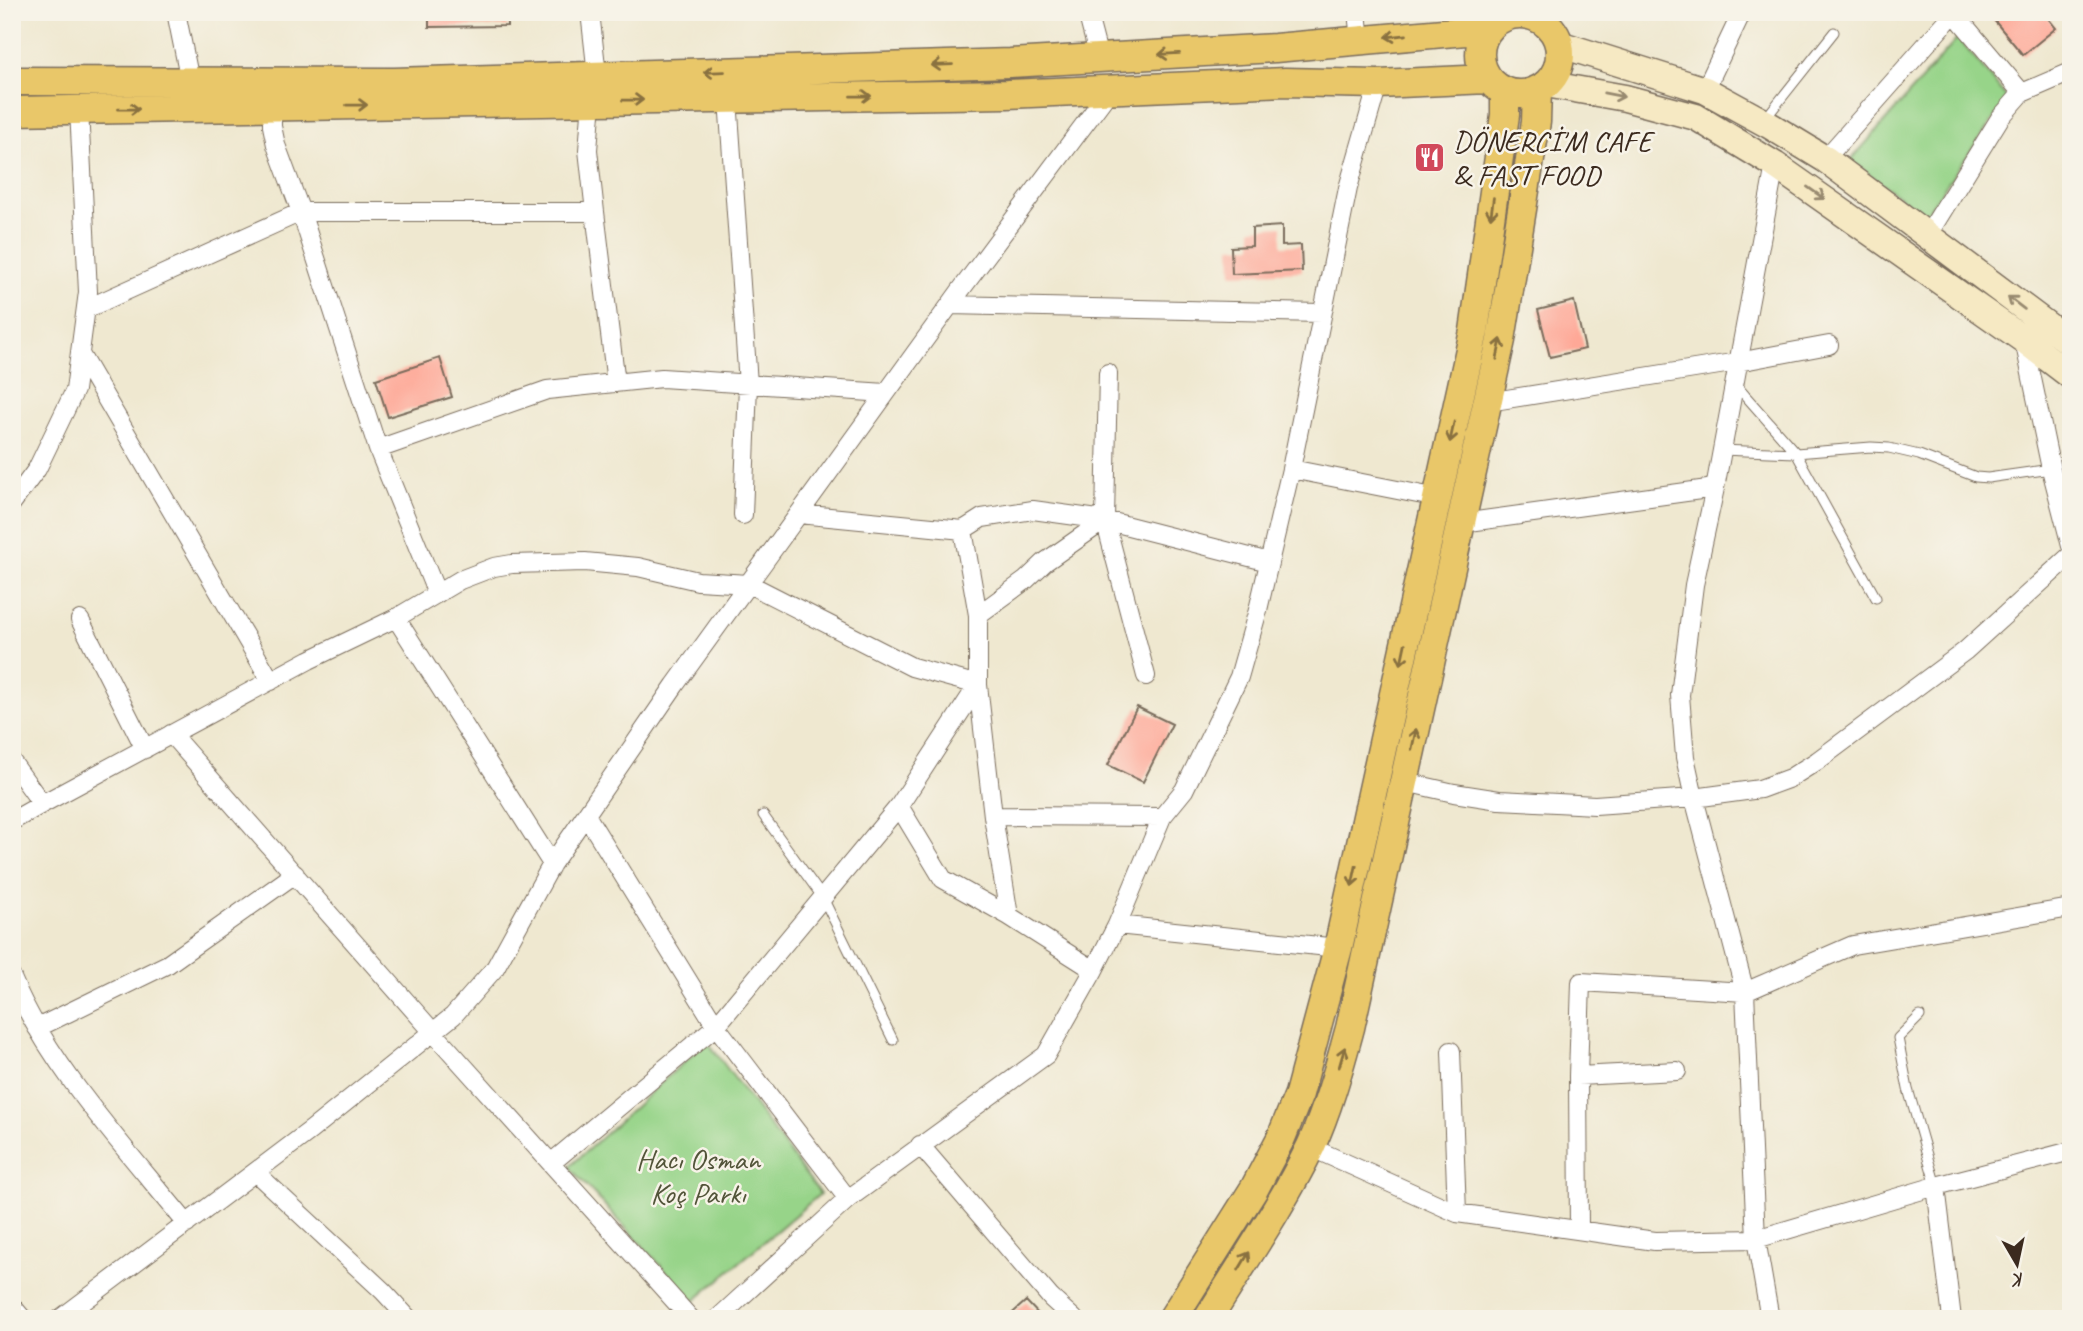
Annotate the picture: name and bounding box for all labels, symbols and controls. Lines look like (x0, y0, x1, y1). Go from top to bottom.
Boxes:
one-way arrow (1385, 30, 1408, 43)
one-way arrow (1158, 48, 1181, 61)
one-way arrow (930, 58, 953, 72)
one-way arrow (703, 65, 726, 79)
one-way arrow (1602, 89, 1625, 103)
one-way arrow (849, 90, 872, 103)
one-way arrow (622, 93, 645, 107)
one-way arrow (345, 98, 368, 111)
one-way arrow (118, 102, 141, 115)
place label: DÖNERCİ'M CAFE & FAST FOOD (1453, 122, 1655, 194)
restaurant icon: DÖNERCİ'M CAFE & FAST FOOD (1413, 141, 1447, 175)
one-way arrow (1806, 186, 1825, 200)
one-way arrow (1485, 196, 1498, 219)
one-way arrow (2007, 295, 2026, 310)
one-way arrow (1492, 338, 1506, 361)
one-way arrow (1445, 420, 1458, 443)
one-way arrow (1396, 642, 1409, 665)
one-way arrow (1408, 728, 1422, 751)
one-way arrow (1347, 864, 1360, 887)
one-way arrow (1336, 1046, 1349, 1068)
park label: Hacı Osman Koç Parkı (636, 1140, 761, 1212)
north arrow (1982, 1230, 2052, 1300)
one-way arrow (1237, 1251, 1251, 1271)
text: K (2009, 1267, 2026, 1293)

